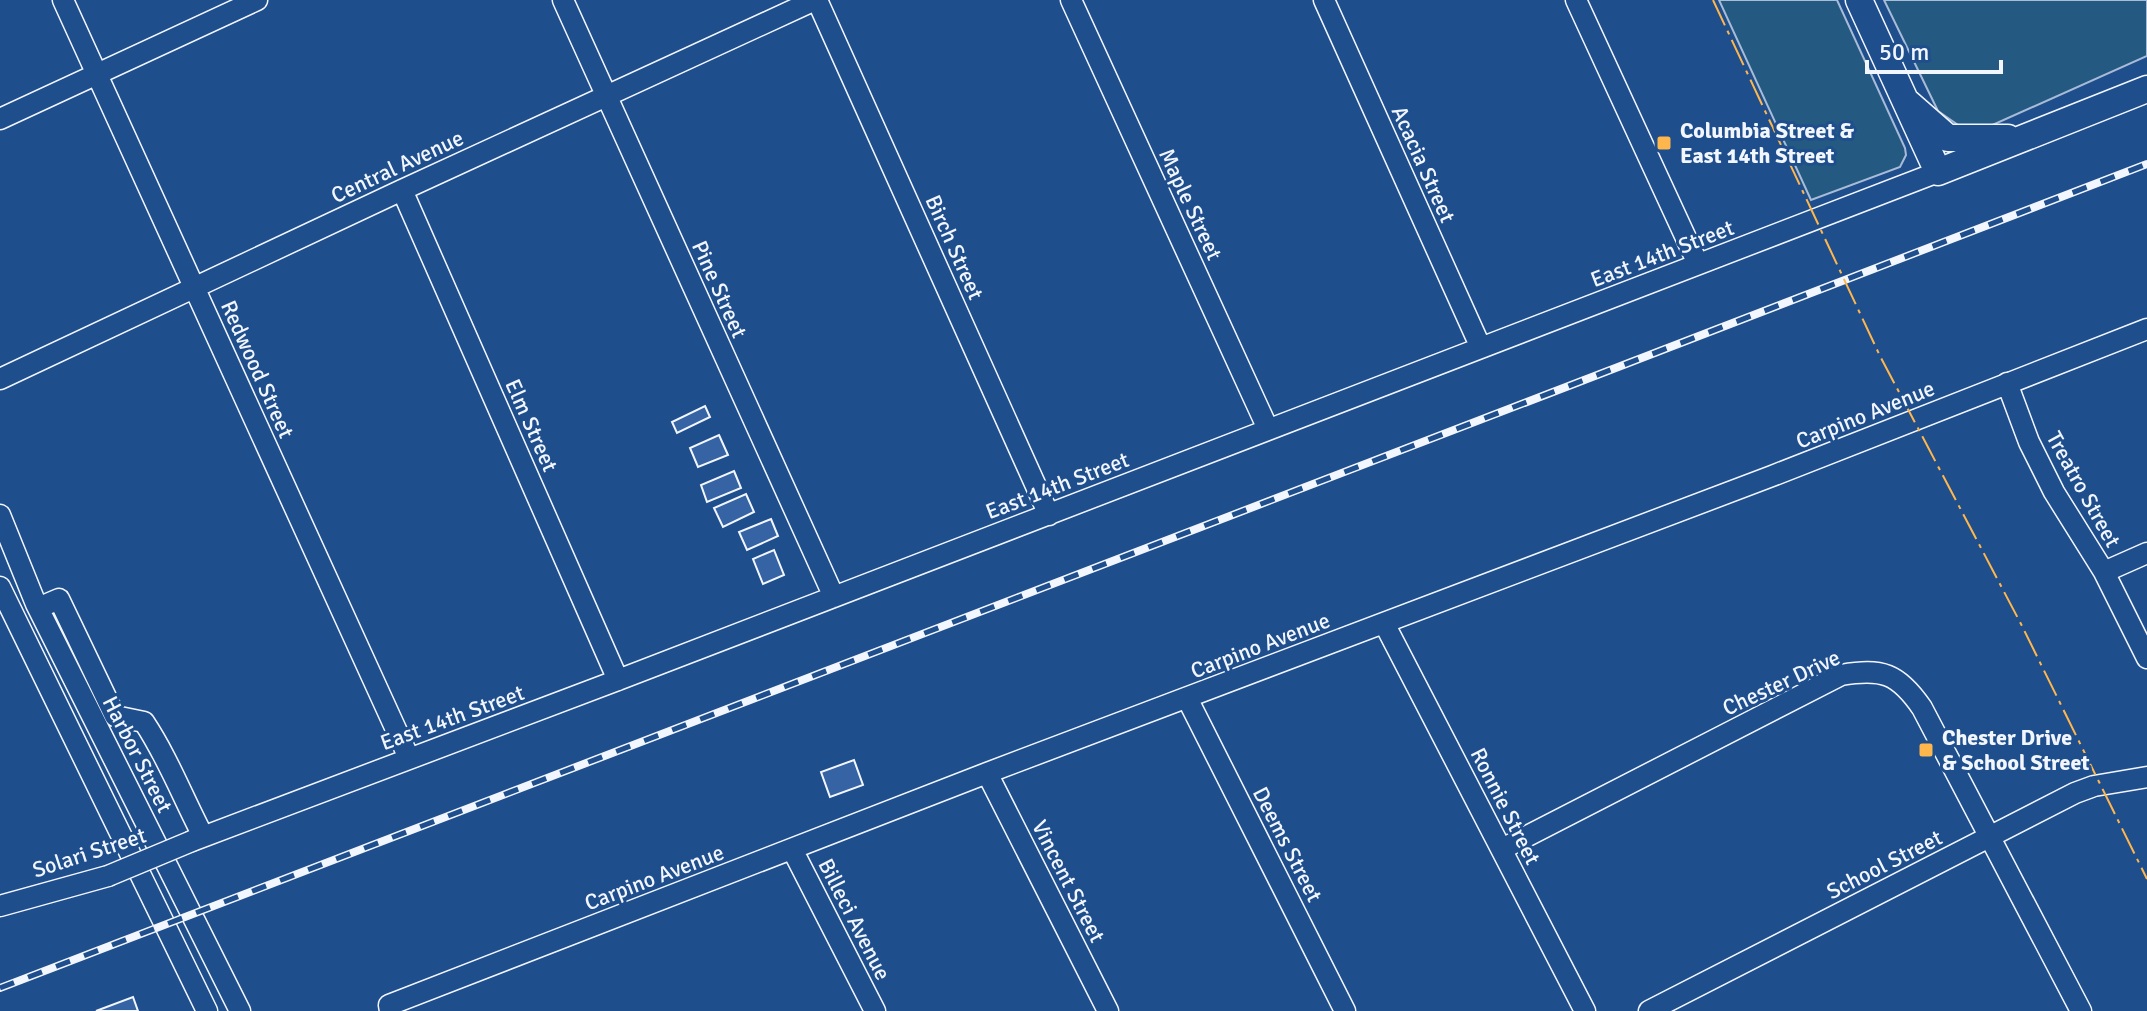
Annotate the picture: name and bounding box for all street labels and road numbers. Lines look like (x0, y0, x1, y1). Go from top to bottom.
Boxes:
street label: Acacia Street (1386, 102, 1461, 227)
street label: Central Avenue (327, 124, 468, 209)
street label: Maple Street (1153, 144, 1228, 265)
street label: Birch Street (920, 191, 990, 304)
street label: East 14th Street (1587, 214, 1738, 293)
street label: Pine Street (686, 236, 753, 342)
street label: Redwood Street (215, 296, 300, 443)
street label: Carpino Avenue (1792, 374, 1938, 455)
street label: Elm Street (499, 375, 564, 476)
street label: Treatro Street (2041, 427, 2127, 552)
street label: East 14th Street (982, 446, 1133, 525)
street label: Carpino Avenue (1187, 607, 1334, 684)
street label: Chester Drive (1718, 643, 1844, 721)
street label: East 14th Street (377, 679, 528, 756)
street label: Harbor Street (97, 691, 179, 817)
street label: Ronnie Street (1465, 743, 1547, 869)
street label: Deems Street (1247, 782, 1328, 907)
street label: Vincent Street (1026, 816, 1111, 947)
street label: Solari Street (29, 821, 150, 884)
street label: School Street (1822, 824, 1947, 905)
street label: Carpino Avenue (581, 839, 728, 916)
street label: Billeci Avenue (812, 854, 897, 985)

